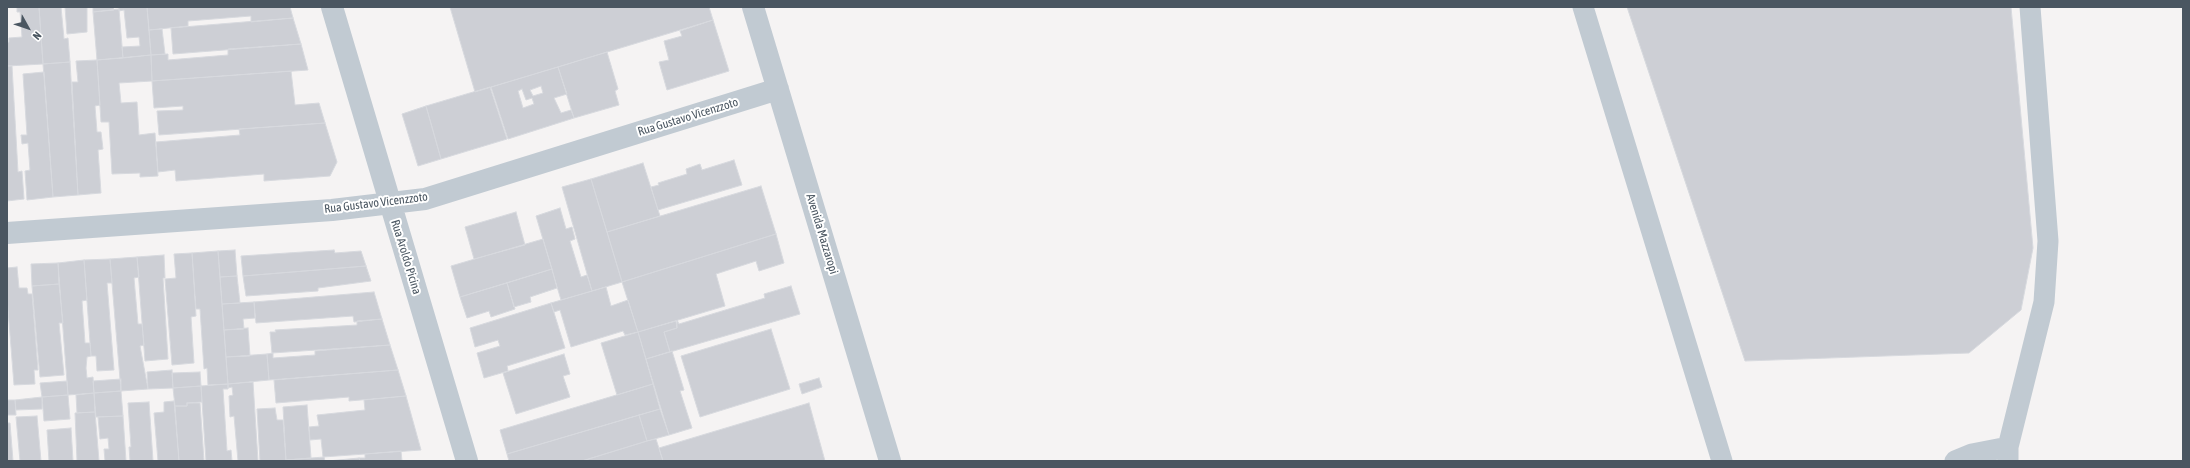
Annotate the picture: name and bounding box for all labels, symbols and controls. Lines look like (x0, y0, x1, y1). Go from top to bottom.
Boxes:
north arrow (8, 8, 48, 48)
text: N (31, 29, 44, 42)
street label: Rua Gustavo Vicenzzoto (636, 95, 740, 139)
street label: Rua Gustavo Vicenzzoto (323, 190, 429, 216)
street label: Avenida Mazzaropi (803, 192, 841, 276)
street label: Rua Aroldo Picina (388, 218, 424, 296)

